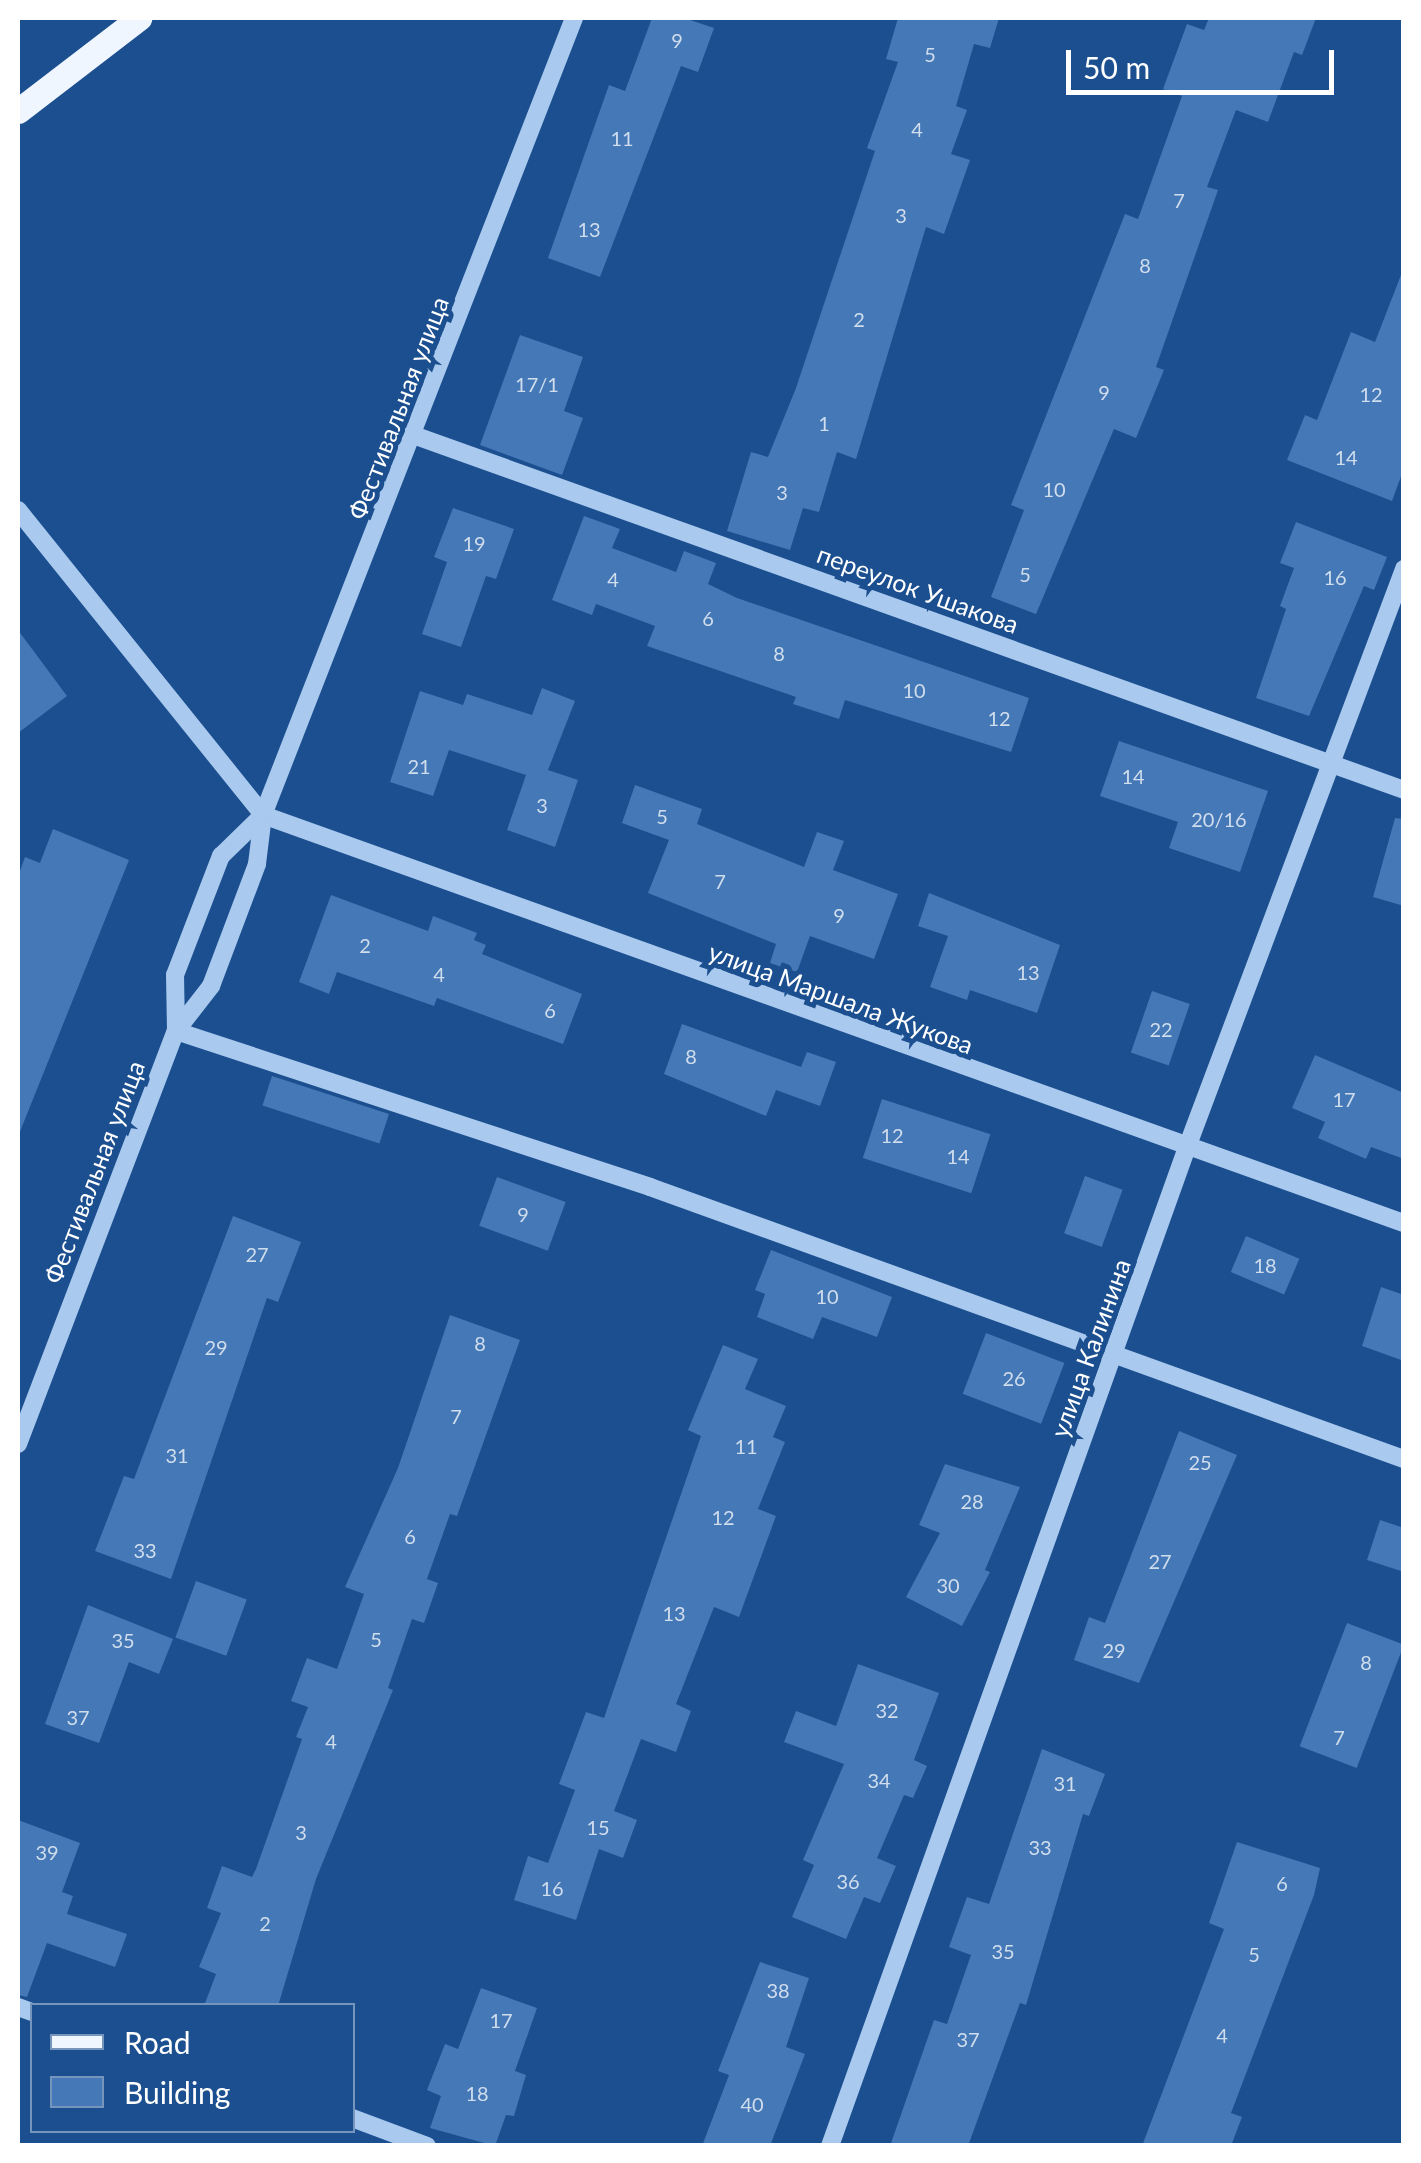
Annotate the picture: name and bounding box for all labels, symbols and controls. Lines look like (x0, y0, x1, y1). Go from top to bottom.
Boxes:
house number: 9 (671, 28, 683, 52)
scale bar (1071, 30, 1338, 92)
house number: 5 (924, 42, 936, 66)
text: 50 m (1083, 49, 1150, 85)
house number: 4 (911, 117, 923, 141)
house number: 11 (610, 126, 634, 150)
house number: 7 (1173, 188, 1185, 212)
house number: 3 (895, 203, 907, 227)
house number: 13 (577, 217, 601, 241)
house number: 8 (1139, 253, 1151, 277)
street label: Фестивальная улица (342, 292, 454, 524)
house number: 2 (853, 307, 865, 331)
house number: 17/1 (515, 372, 559, 396)
house number: 9 (1098, 380, 1110, 404)
house number: 12 (1359, 382, 1383, 406)
house number: 1 (818, 411, 830, 435)
house number: 14 (1334, 445, 1358, 469)
house number: 10 (1042, 477, 1066, 501)
house number: 3 (776, 480, 788, 504)
house number: 19 (462, 531, 486, 555)
street label: переулок Ушакова (813, 539, 1023, 639)
house number: 5 (1019, 562, 1031, 586)
house number: 16 (1323, 565, 1347, 589)
house number: 4 (607, 567, 619, 591)
house number: 6 (702, 606, 714, 630)
house number: 8 (773, 641, 785, 665)
house number: 10 (902, 678, 926, 702)
house number: 12 (987, 706, 1011, 730)
house number: 21 (407, 754, 431, 778)
house number: 14 (1121, 764, 1145, 788)
house number: 3 (536, 793, 548, 817)
house number: 5 (656, 804, 668, 828)
house number: 20/16 (1191, 807, 1247, 831)
house number: 7 (714, 869, 726, 893)
house number: 9 (833, 903, 845, 927)
house number: 2 (359, 933, 371, 957)
street label: улица Маршала Жукова (705, 936, 977, 1060)
house number: 13 (1016, 960, 1040, 984)
house number: 4 (433, 962, 445, 986)
house number: 6 (544, 998, 556, 1022)
house number: 22 (1149, 1017, 1173, 1041)
house number: 8 (685, 1044, 697, 1068)
street label: Фестивальная улица (38, 1056, 150, 1288)
house number: 17 (1332, 1087, 1356, 1111)
house number: 12 (880, 1123, 904, 1147)
house number: 14 (946, 1144, 970, 1168)
house number: 9 (517, 1202, 529, 1226)
house number: 27 (245, 1242, 269, 1266)
house number: 18 (1253, 1253, 1277, 1277)
street label: улица Калинина (1044, 1255, 1136, 1441)
house number: 10 (815, 1284, 839, 1308)
house number: 8 (474, 1331, 486, 1355)
house number: 29 (204, 1335, 228, 1359)
house number: 26 (1002, 1366, 1026, 1390)
house number: 7 (450, 1404, 462, 1428)
house number: 11 (734, 1434, 758, 1458)
house number: 31 (165, 1443, 189, 1467)
house number: 25 (1188, 1450, 1212, 1474)
house number: 28 (960, 1489, 984, 1513)
house number: 12 (711, 1505, 735, 1529)
house number: 6 (404, 1524, 416, 1548)
house number: 33 (133, 1538, 157, 1562)
house number: 27 (1148, 1549, 1172, 1573)
house number: 30 (936, 1573, 960, 1597)
house number: 13 (662, 1601, 686, 1625)
house number: 5 (370, 1627, 382, 1651)
house number: 35 (111, 1628, 135, 1652)
house number: 29 (1102, 1638, 1126, 1662)
house number: 8 (1360, 1650, 1372, 1674)
house number: 32 (875, 1698, 899, 1722)
house number: 37 (66, 1705, 90, 1729)
house number: 7 (1333, 1725, 1345, 1749)
house number: 4 (325, 1729, 337, 1753)
house number: 34 (867, 1768, 891, 1792)
house number: 31 (1053, 1771, 1077, 1795)
house number: 15 (586, 1815, 610, 1839)
house number: 3 (295, 1820, 307, 1844)
house number: 33 (1028, 1835, 1052, 1859)
house number: 39 (35, 1840, 59, 1864)
house number: 36 (836, 1869, 860, 1893)
house number: 6 (1276, 1871, 1288, 1895)
house number: 16 (540, 1876, 564, 1900)
house number: 2 (259, 1911, 271, 1935)
house number: 35 (991, 1939, 1015, 1963)
house number: 5 (1248, 1942, 1260, 1966)
house number: 38 (766, 1978, 790, 2002)
legend (30, 2003, 355, 2133)
house number: 17 (489, 2008, 513, 2032)
house number: 4 (1216, 2023, 1228, 2047)
text: Road (124, 2024, 191, 2060)
house number: 37 (956, 2027, 980, 2051)
text: Building (124, 2074, 230, 2110)
house number: 18 (465, 2081, 489, 2105)
house number: 40 (740, 2092, 764, 2116)

